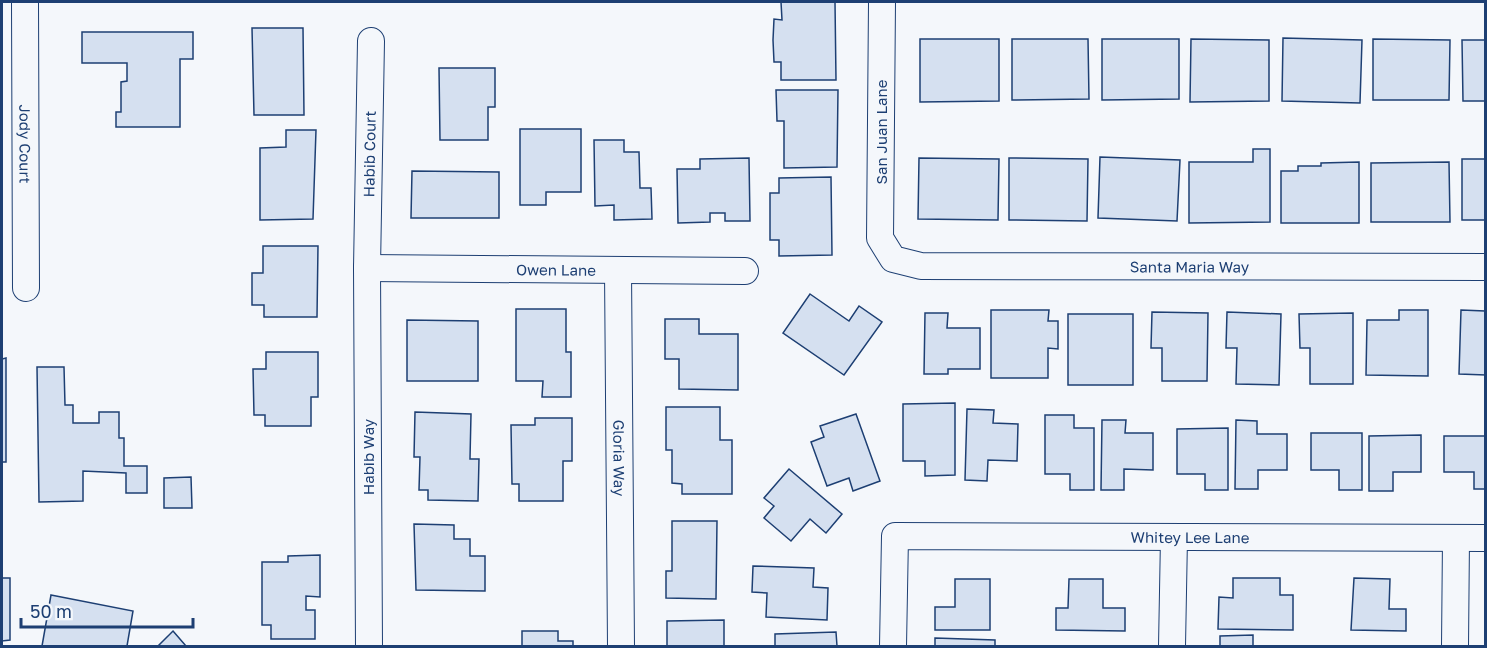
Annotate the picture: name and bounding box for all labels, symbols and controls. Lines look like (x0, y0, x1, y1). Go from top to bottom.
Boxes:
street label: San Juan Lane (872, 79, 890, 185)
street label: Jody Court (16, 104, 35, 184)
street label: Habib Court (359, 111, 379, 197)
street label: Santa Maria Way (1130, 257, 1250, 276)
street label: Owen Lane (516, 260, 596, 279)
street label: Habib Way (359, 418, 377, 495)
street label: Gloria Way (610, 420, 629, 497)
street label: Whitey Lee Lane (1130, 528, 1250, 546)
scale bar (21, 591, 194, 629)
text: 50 m (30, 600, 72, 622)

